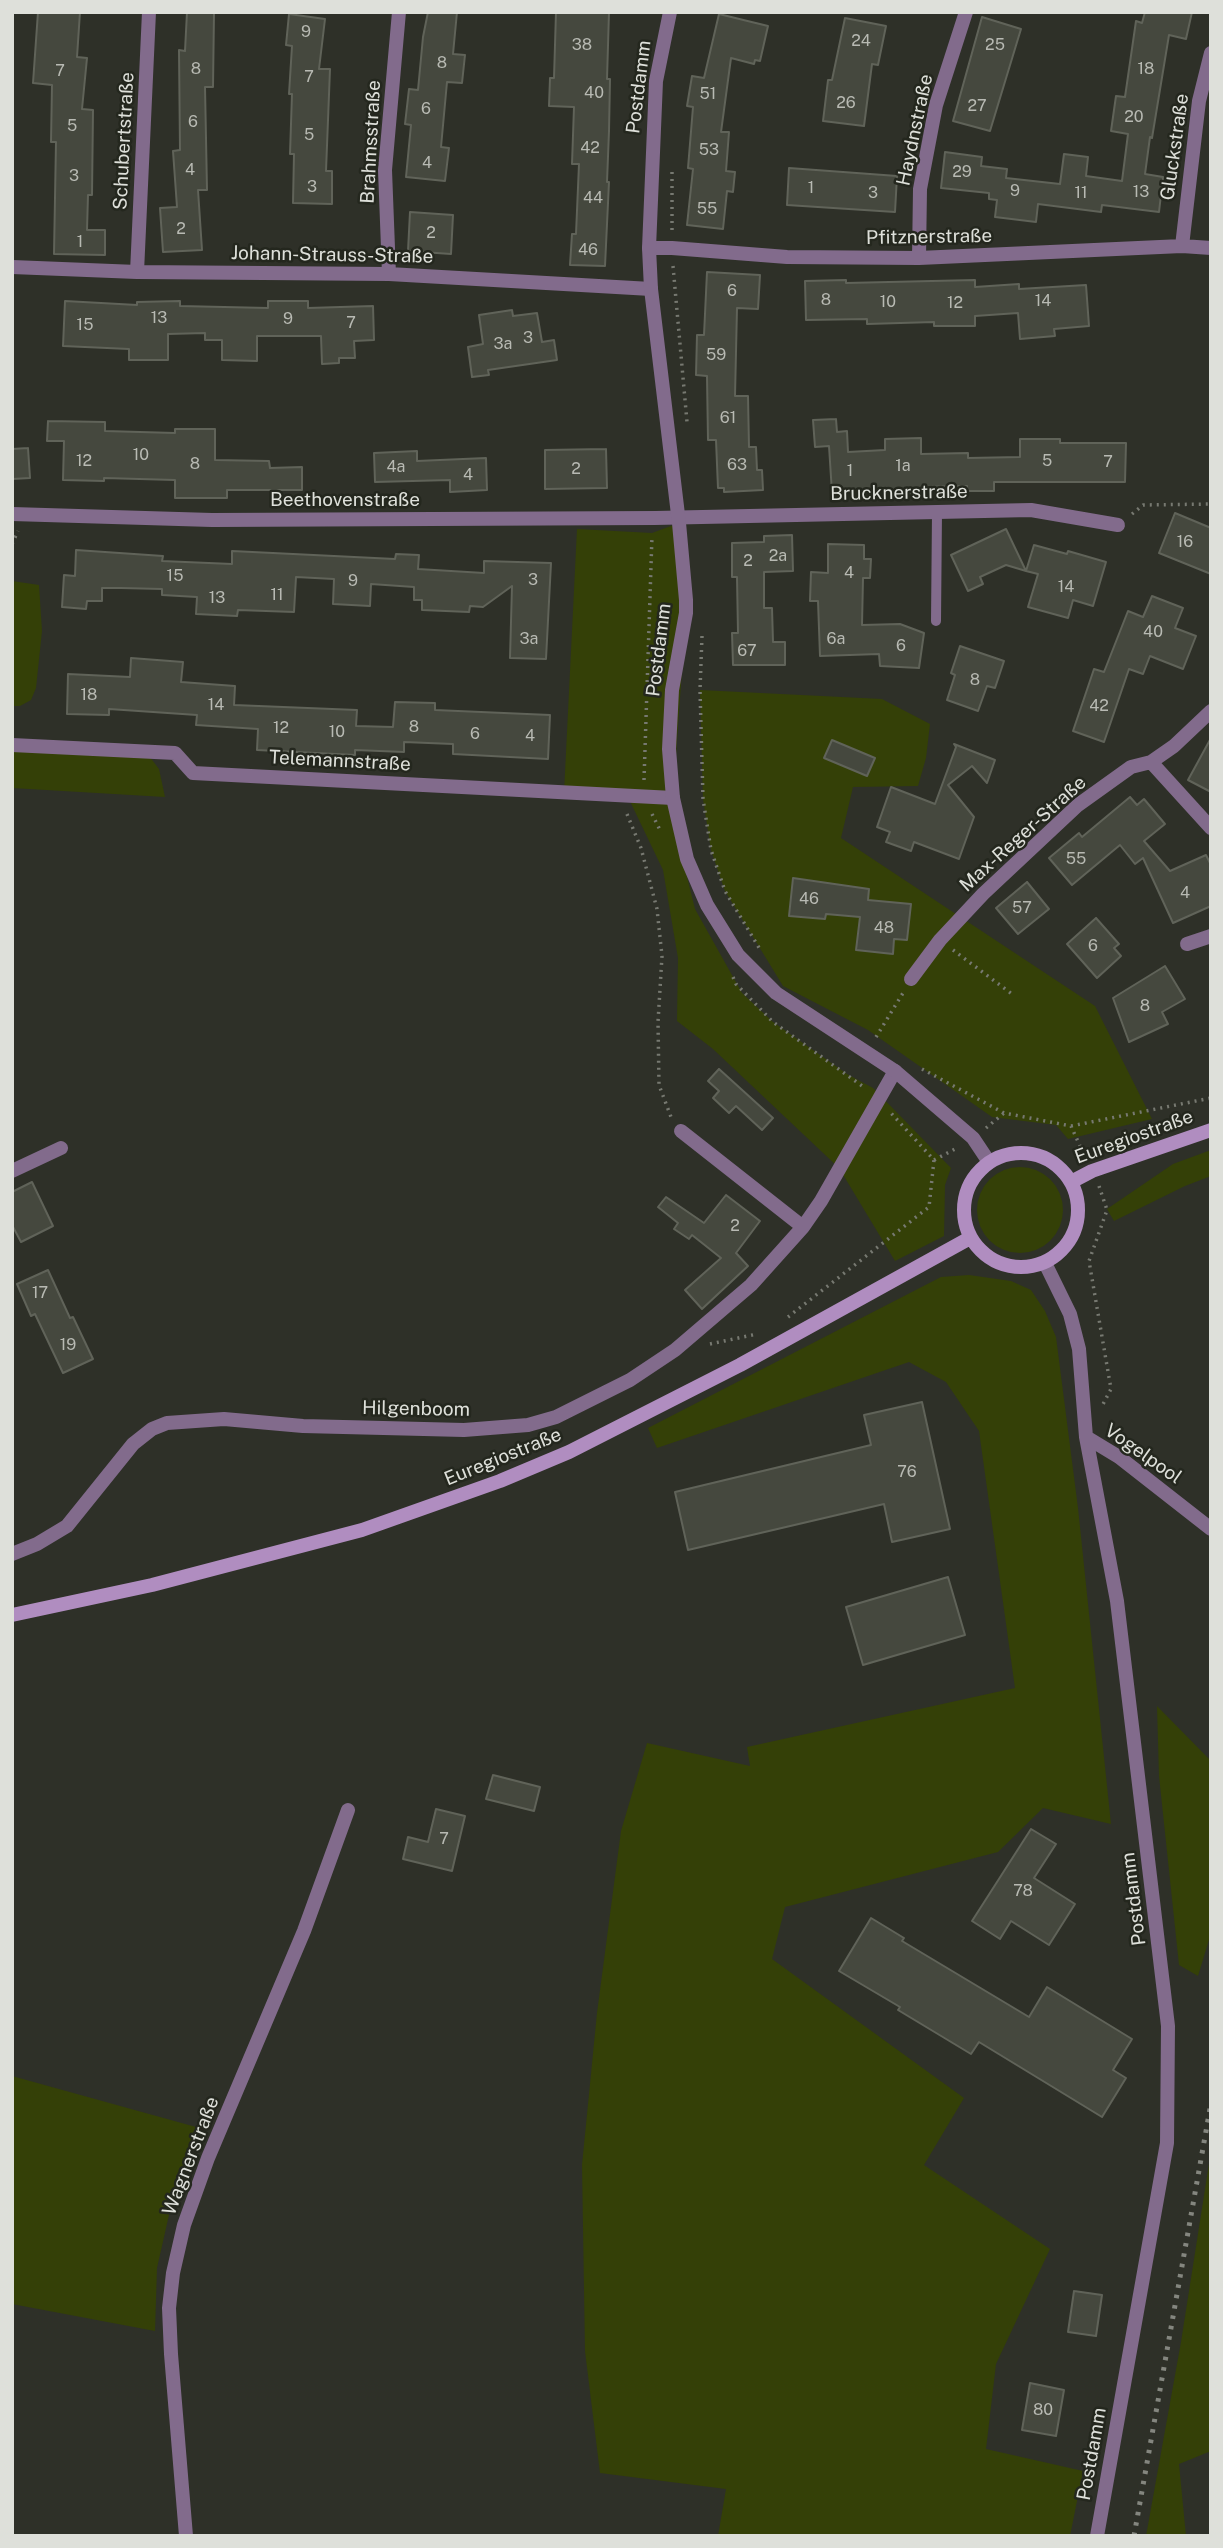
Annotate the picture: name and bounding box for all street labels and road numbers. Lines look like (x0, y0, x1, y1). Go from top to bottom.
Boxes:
street label: Postdamm (622, 39, 656, 135)
street label: Schubertstraße (109, 72, 139, 210)
street label: Haydnstraße (892, 72, 938, 188)
street label: Brahmsstraße (356, 80, 386, 204)
street label: Gluckstraße (1156, 92, 1194, 202)
street label: Pfitznerstraße (866, 224, 992, 250)
street label: Johann-Strauss-Straße (231, 242, 433, 268)
street label: Brucknerstraße (830, 480, 968, 506)
street label: Beethovenstraße (270, 489, 420, 511)
street label: Postdamm (642, 602, 676, 698)
street label: Telemannstraße (269, 746, 411, 776)
street label: Max-Reger-Straße (955, 771, 1091, 897)
street label: Euregiostraße (1072, 1105, 1196, 1169)
street label: Hilgenboom (362, 1397, 470, 1421)
street label: Vogelpool (1100, 1419, 1186, 1489)
street label: Euregiostraße (441, 1423, 565, 1491)
street label: Postdamm (1117, 1851, 1151, 1947)
street label: Wagnerstraße (158, 2094, 224, 2218)
street label: Postdamm (1073, 2406, 1111, 2502)

